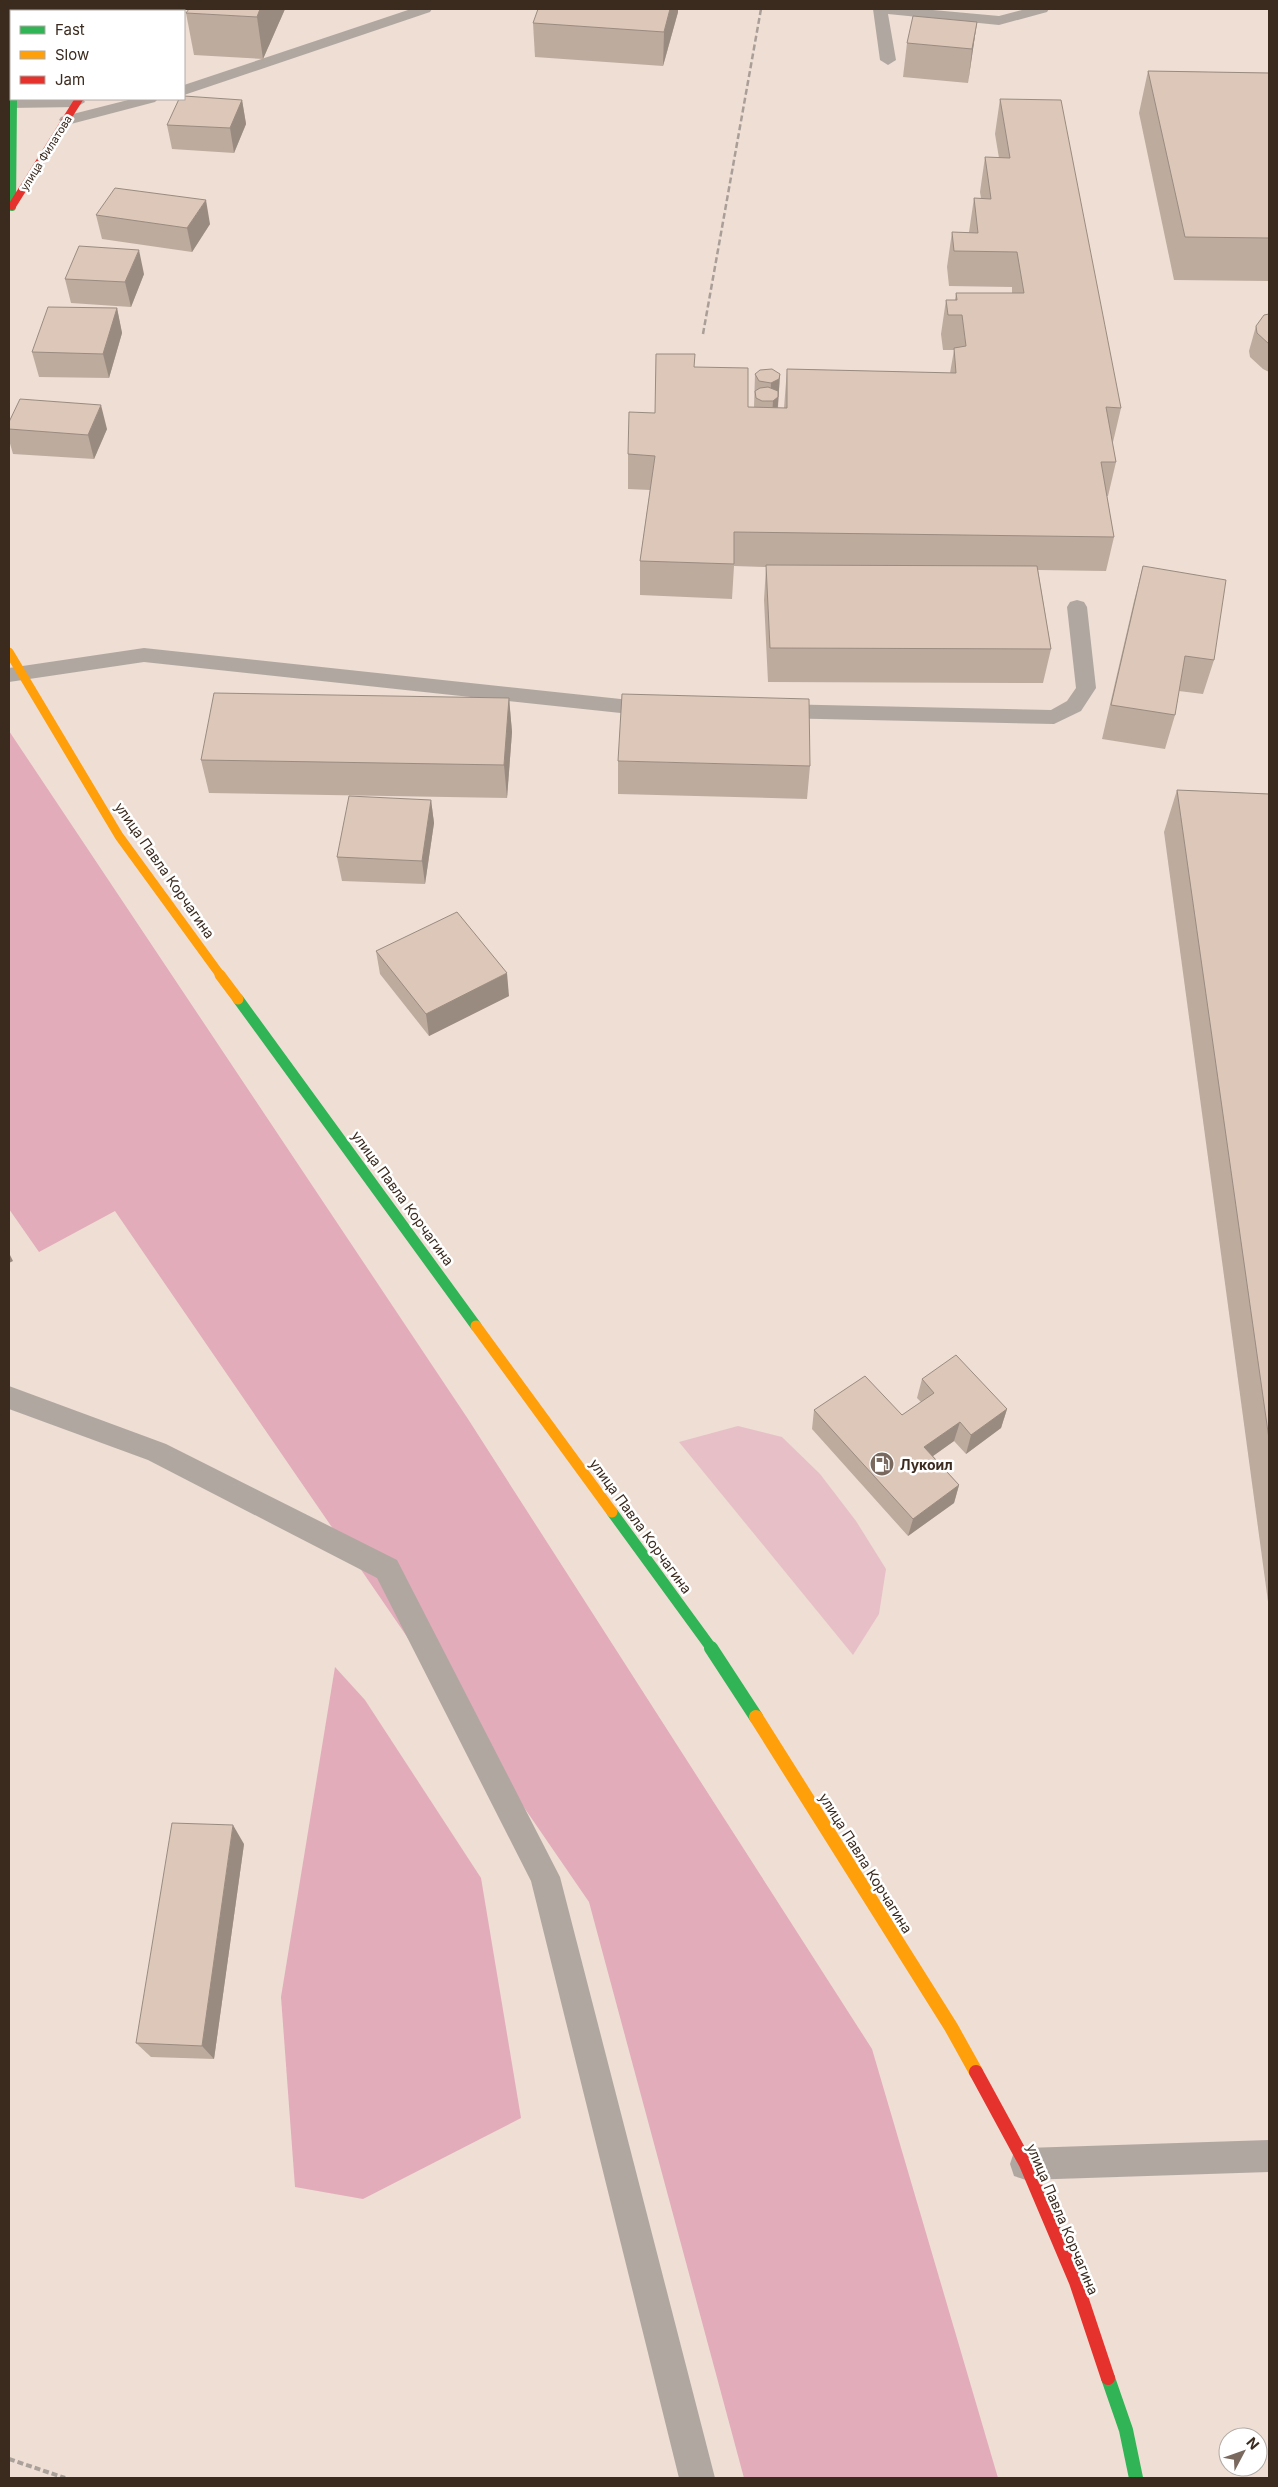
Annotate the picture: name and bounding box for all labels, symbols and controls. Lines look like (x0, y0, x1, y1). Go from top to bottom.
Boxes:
legend (10, 10, 185, 100)
text: Fast (55, 20, 85, 39)
text: Slow (55, 45, 89, 64)
text: Jam (55, 70, 85, 89)
street label: улица Филатова (17, 113, 75, 193)
street label: улица Павла Корчагина (111, 799, 219, 941)
street label: улица Павла Корчагина (348, 1127, 458, 1269)
fuel station icon: Лукоил (869, 1451, 895, 1477)
street label: улица Павла Корчагина (586, 1455, 696, 1597)
place label: Лукоил (900, 1456, 953, 1473)
street label: улица Павла Корчагина (816, 1790, 916, 1936)
street label: улица Павла Корчагина (1023, 2141, 1103, 2297)
north arrow (1218, 2427, 1268, 2477)
text: N (1243, 2434, 1263, 2453)

